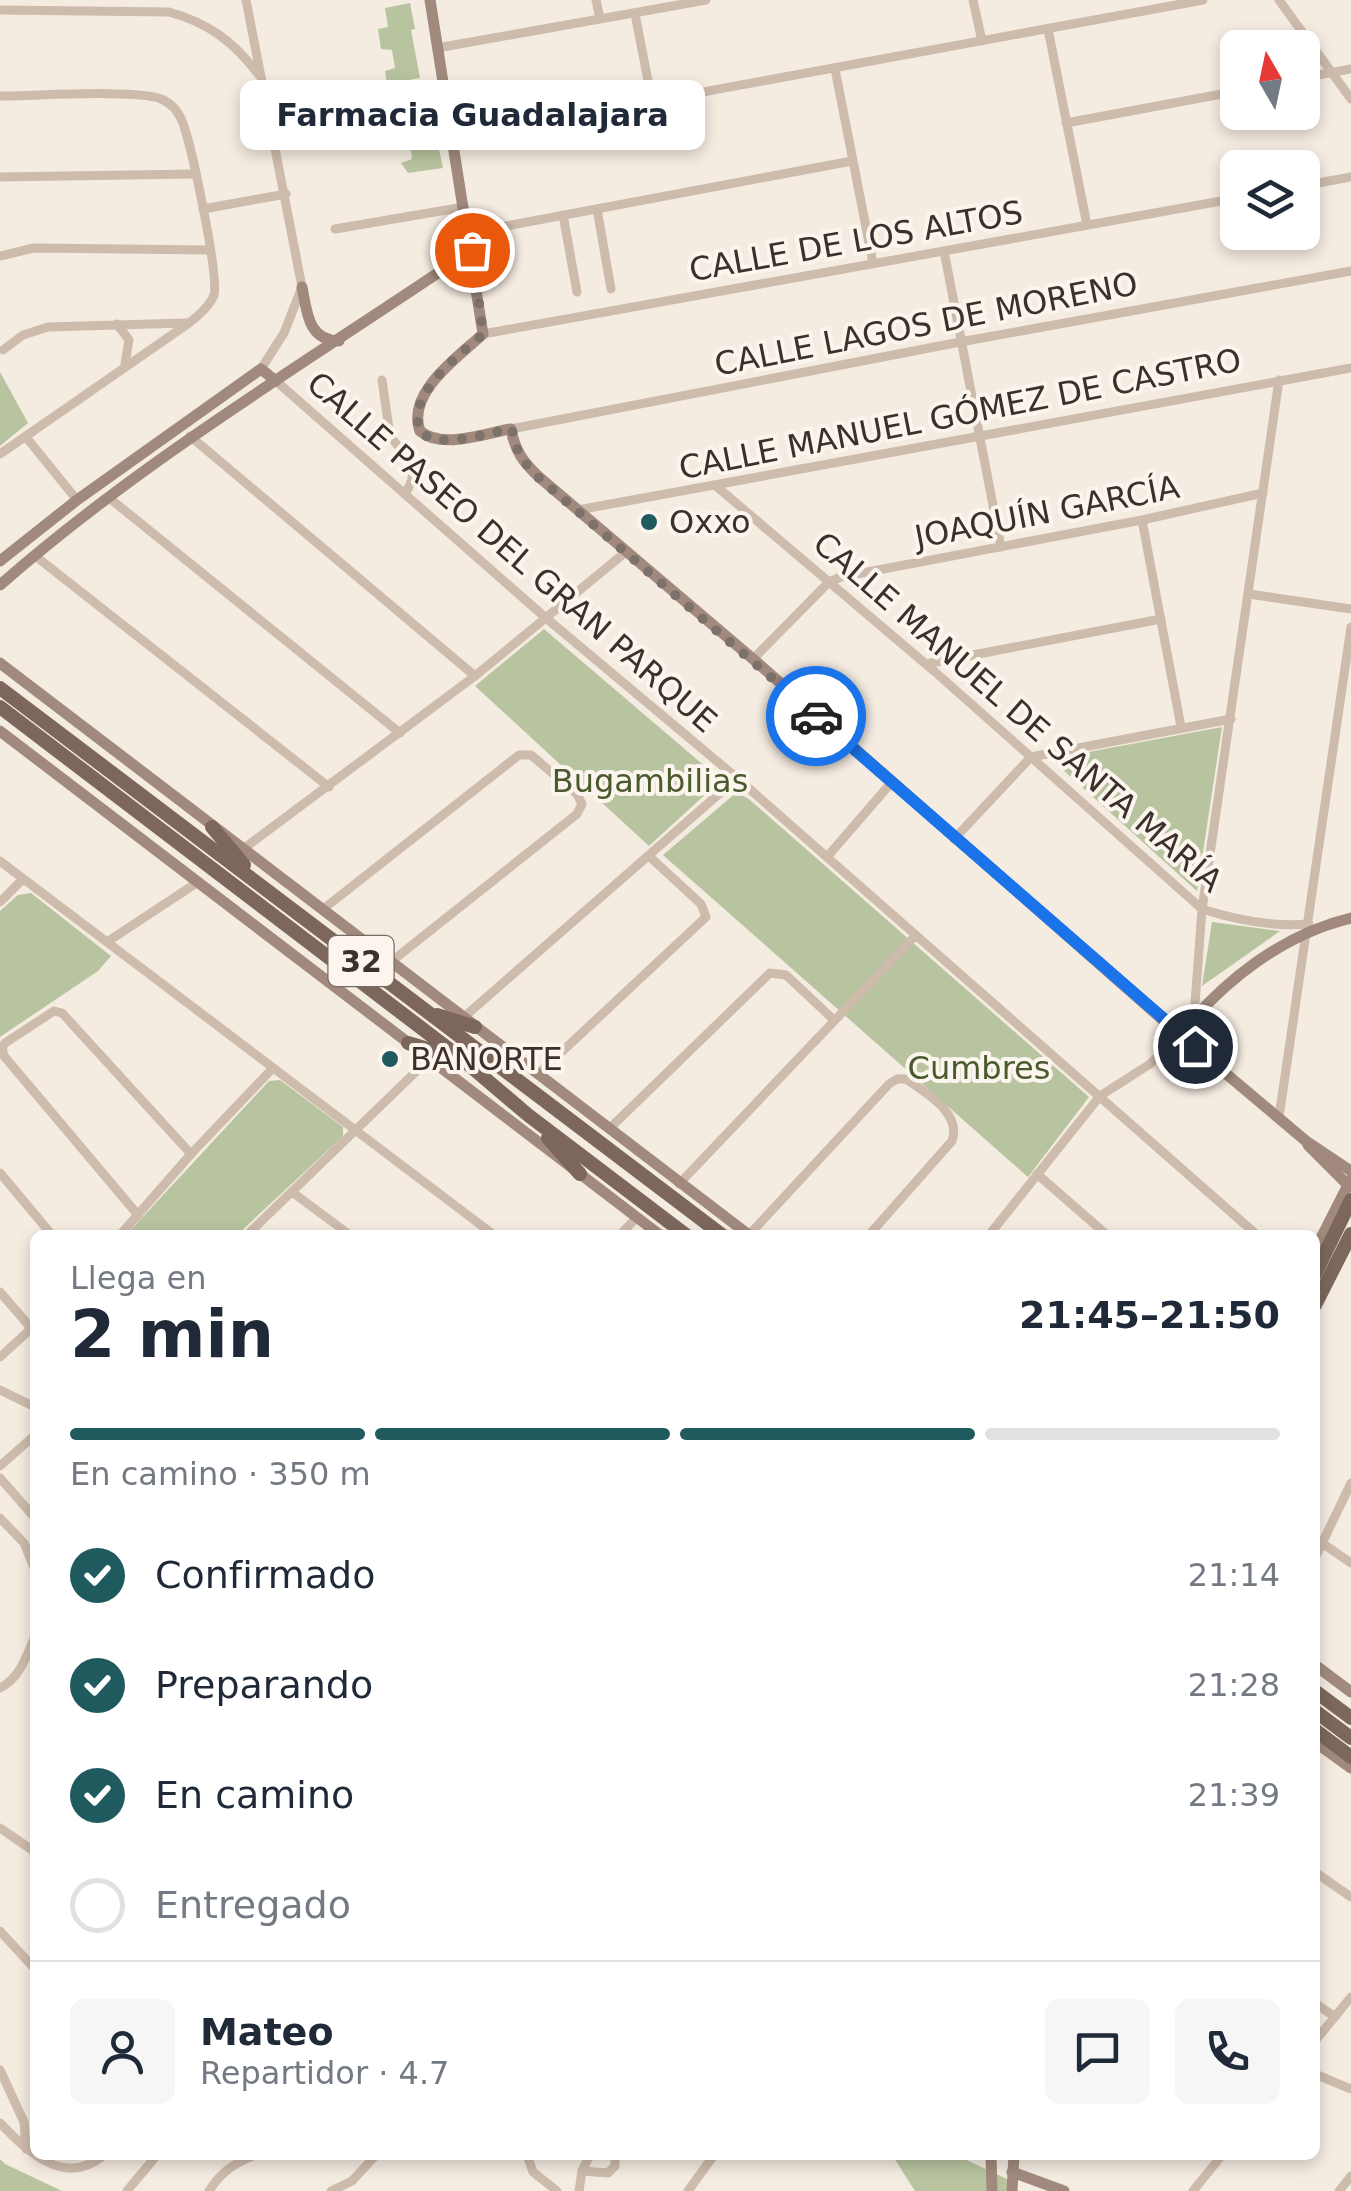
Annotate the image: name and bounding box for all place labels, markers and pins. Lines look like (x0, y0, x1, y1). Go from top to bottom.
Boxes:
callout: Farmacia Guadalajara (240, 80, 704, 150)
pin (430, 208, 515, 293)
place label: Oxxo (669, 503, 751, 541)
marker: Oxxo (638, 511, 660, 533)
pin (1153, 1004, 1238, 1089)
place label: BANORTE (410, 1040, 563, 1078)
marker: BANORTE (379, 1048, 401, 1070)

